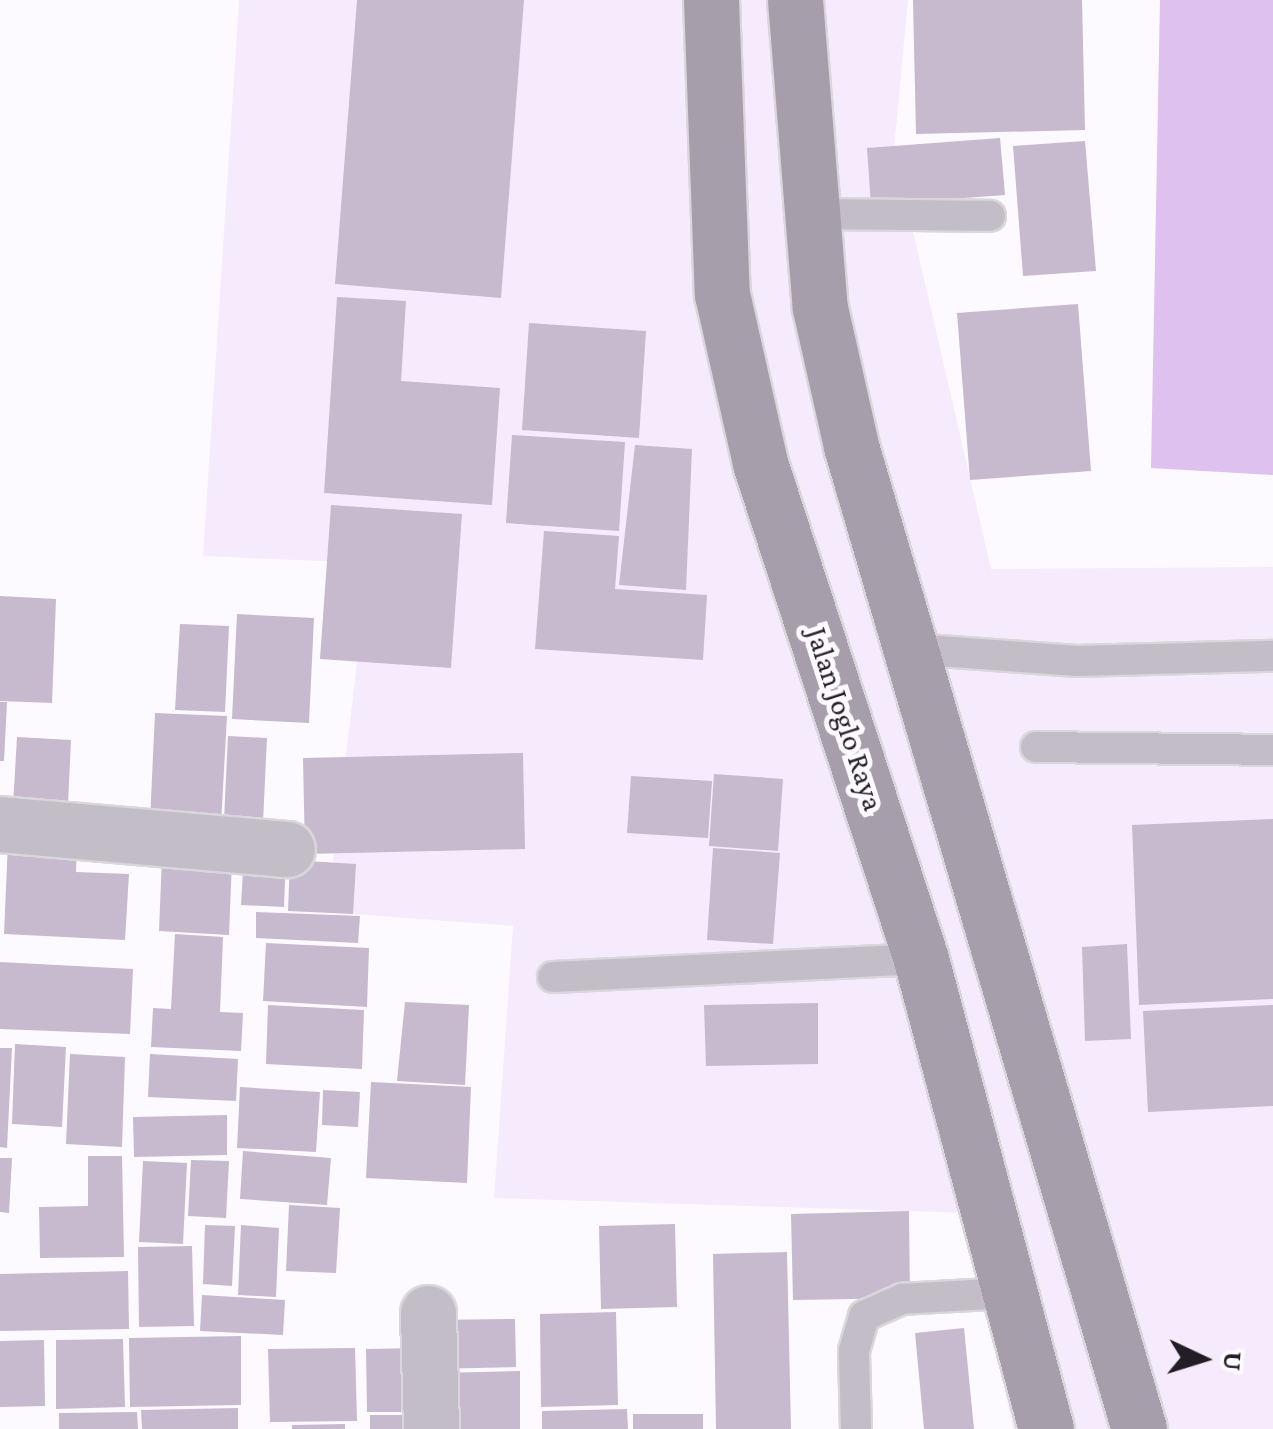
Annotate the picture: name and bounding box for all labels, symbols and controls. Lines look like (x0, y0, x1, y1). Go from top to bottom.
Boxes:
street label: Jalan Joglo Raya (798, 623, 892, 815)
north arrow (1153, 1309, 1253, 1409)
text: U (1217, 1350, 1250, 1372)

